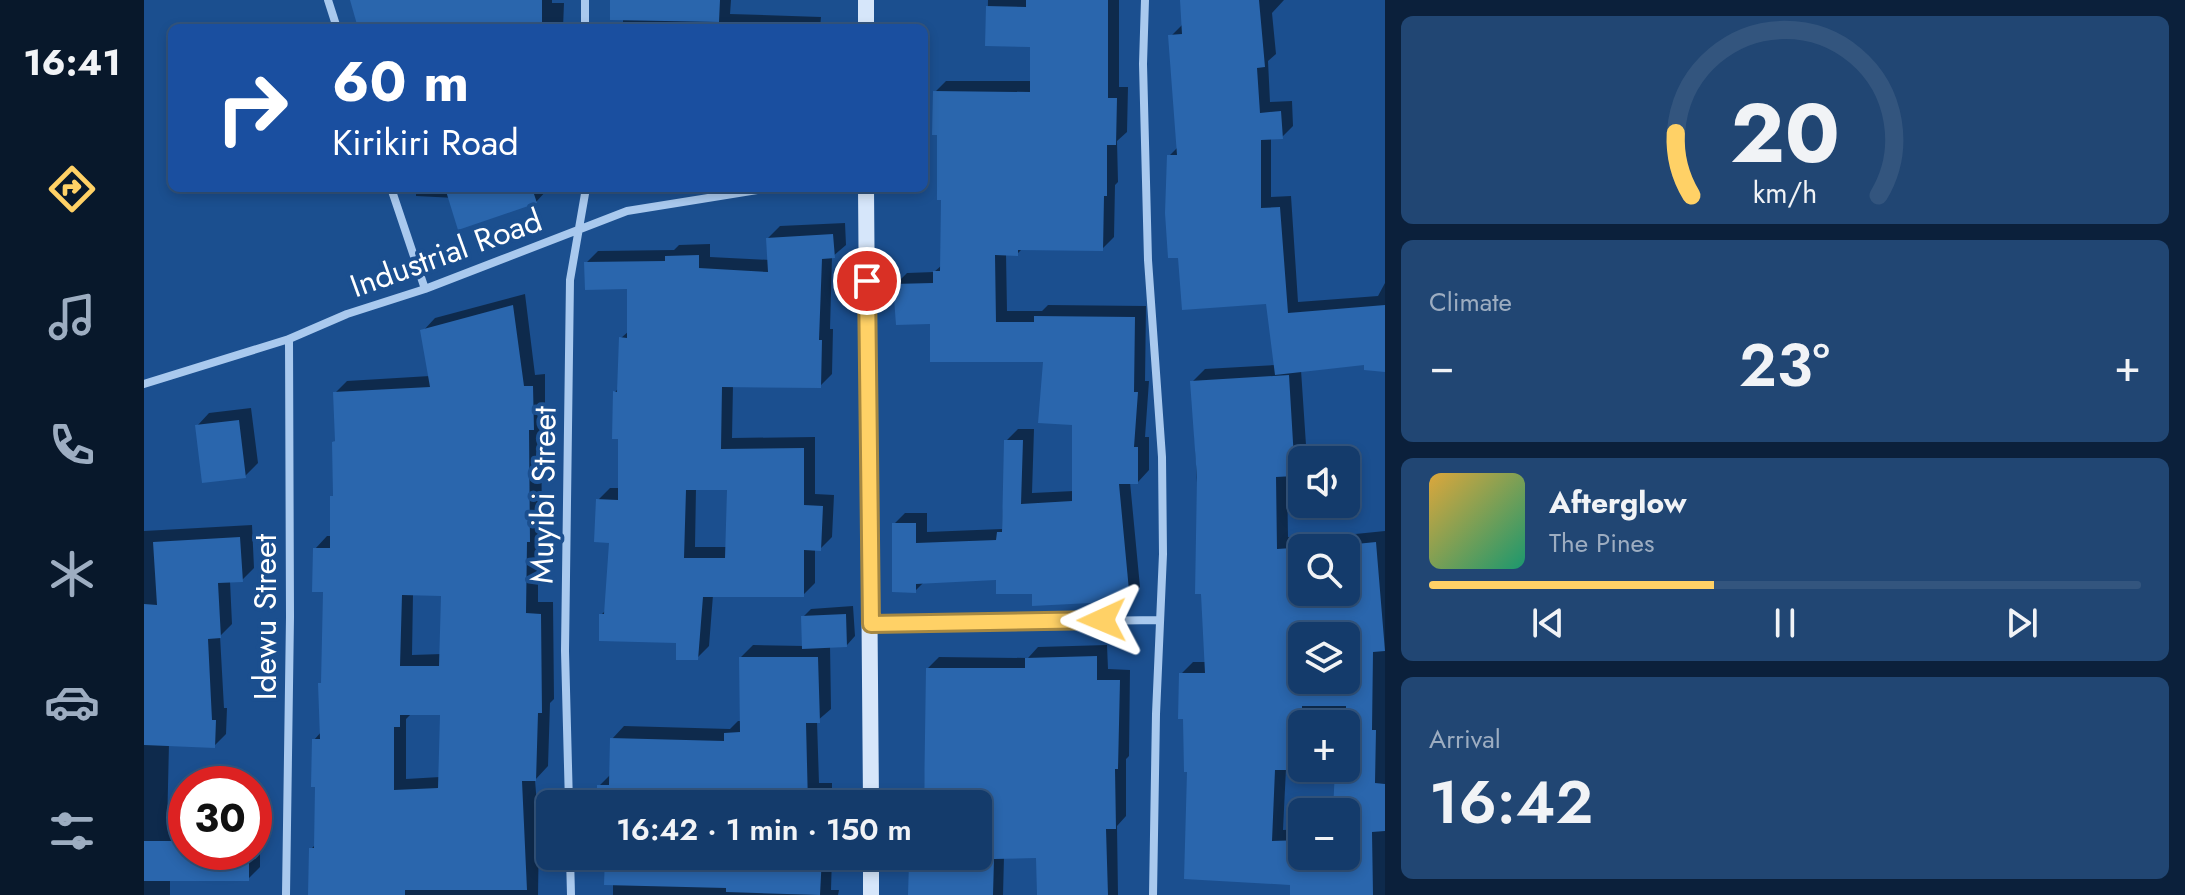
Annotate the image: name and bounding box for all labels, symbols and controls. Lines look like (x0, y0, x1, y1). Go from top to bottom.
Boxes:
text: 16:41 (23, 36, 121, 88)
text: 60 m (332, 41, 469, 122)
icon: right (200, 56, 304, 160)
text: 20 (1730, 73, 1840, 193)
text: Kirikiri Road (332, 116, 519, 168)
icon: directions (44, 161, 100, 217)
text: km/h (1753, 172, 1817, 214)
street label: Industrial Road (344, 197, 548, 309)
pin (833, 247, 901, 315)
icon: arrive (845, 259, 889, 303)
text: Climate (1429, 283, 1512, 321)
icon: music (44, 289, 100, 345)
text: 23° (1739, 322, 1830, 409)
text: − (1429, 334, 1455, 398)
text: + (2114, 334, 2141, 398)
street label: Muyibi Street (518, 405, 568, 584)
icon: phone (44, 417, 100, 473)
map controls (1288, 446, 1360, 870)
button: sound (1288, 446, 1360, 518)
text: Afterglow (1549, 481, 1686, 524)
text: The Pines (1549, 524, 1654, 562)
street label: Idewu Street (242, 533, 288, 700)
button: search (1288, 534, 1360, 606)
icon: climate (44, 546, 100, 602)
position arrow (1060, 578, 1144, 662)
icon: previous (1526, 601, 1570, 645)
icon: pause (1763, 601, 1807, 645)
icon: next (2000, 601, 2044, 645)
button: layers (1288, 622, 1360, 694)
icon: car (44, 674, 100, 730)
button: + (1288, 710, 1360, 782)
text: Arrival (1429, 720, 1501, 758)
text: 16:42 (1429, 759, 1593, 846)
speed limit sign: 30 (168, 766, 272, 870)
button: − (1288, 798, 1360, 870)
icon: filters (44, 803, 100, 859)
text: 16:42 · 1 min · 150 m (616, 808, 912, 851)

